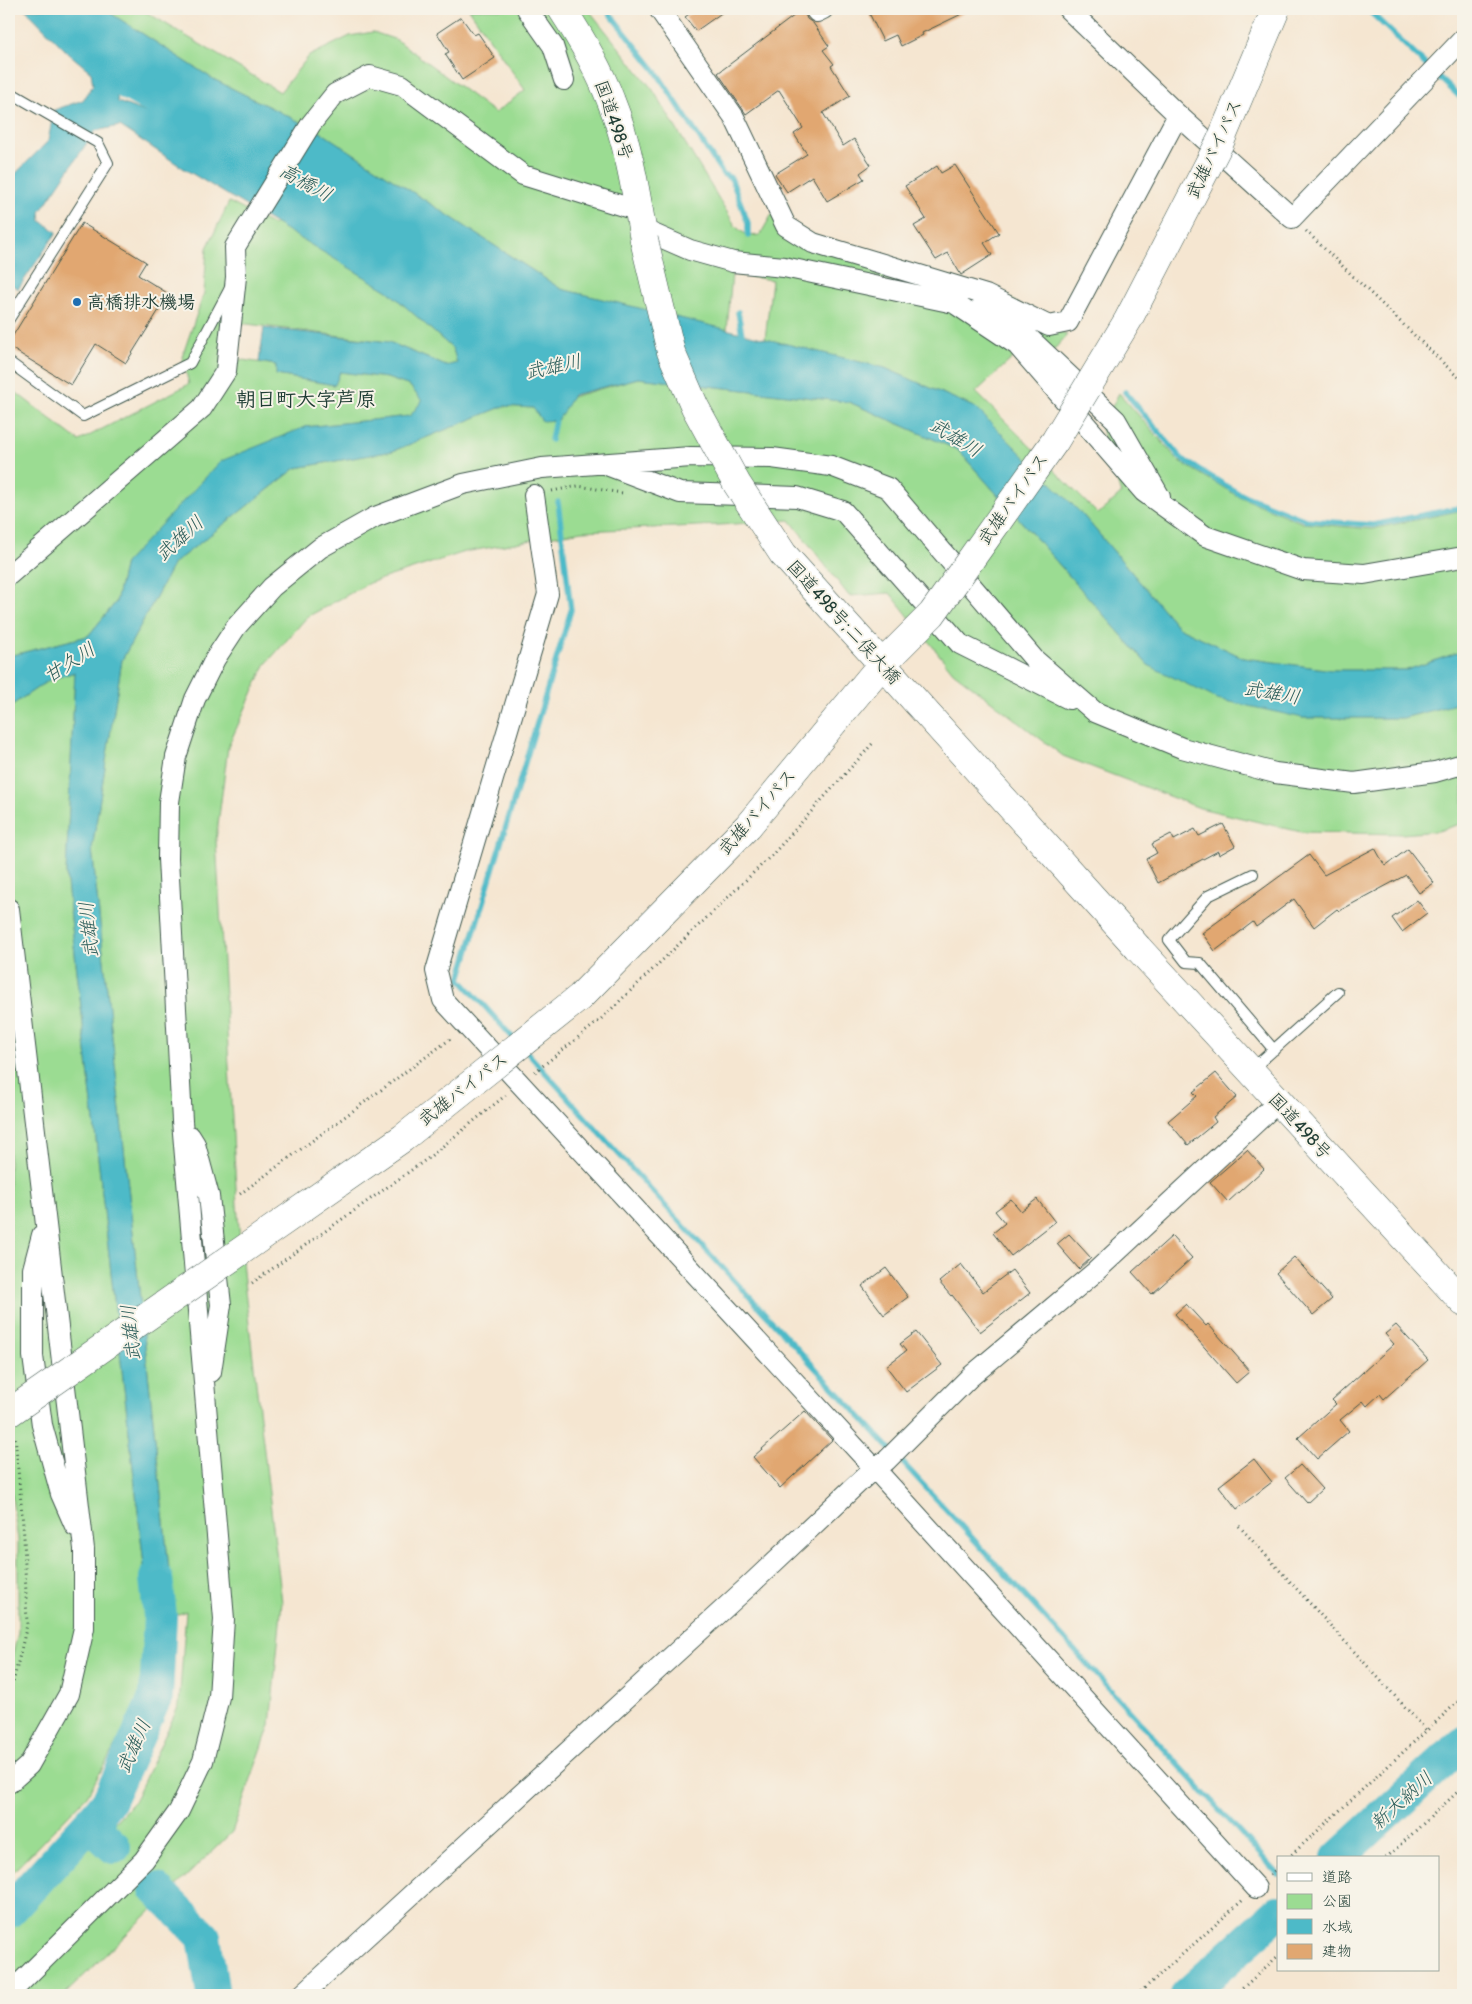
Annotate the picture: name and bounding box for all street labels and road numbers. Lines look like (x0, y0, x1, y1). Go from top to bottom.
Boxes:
street label: 国道498号 (589, 77, 638, 163)
street label: 武雄バイパス (1181, 96, 1248, 203)
street label: 武雄バイパス (973, 449, 1054, 550)
street label: 国道498号;二俣大橋 (782, 555, 906, 689)
street label: 武雄バイパス (713, 764, 801, 860)
street label: 武雄バイパス (414, 1047, 513, 1132)
street label: 国道498号 (1263, 1088, 1336, 1164)

